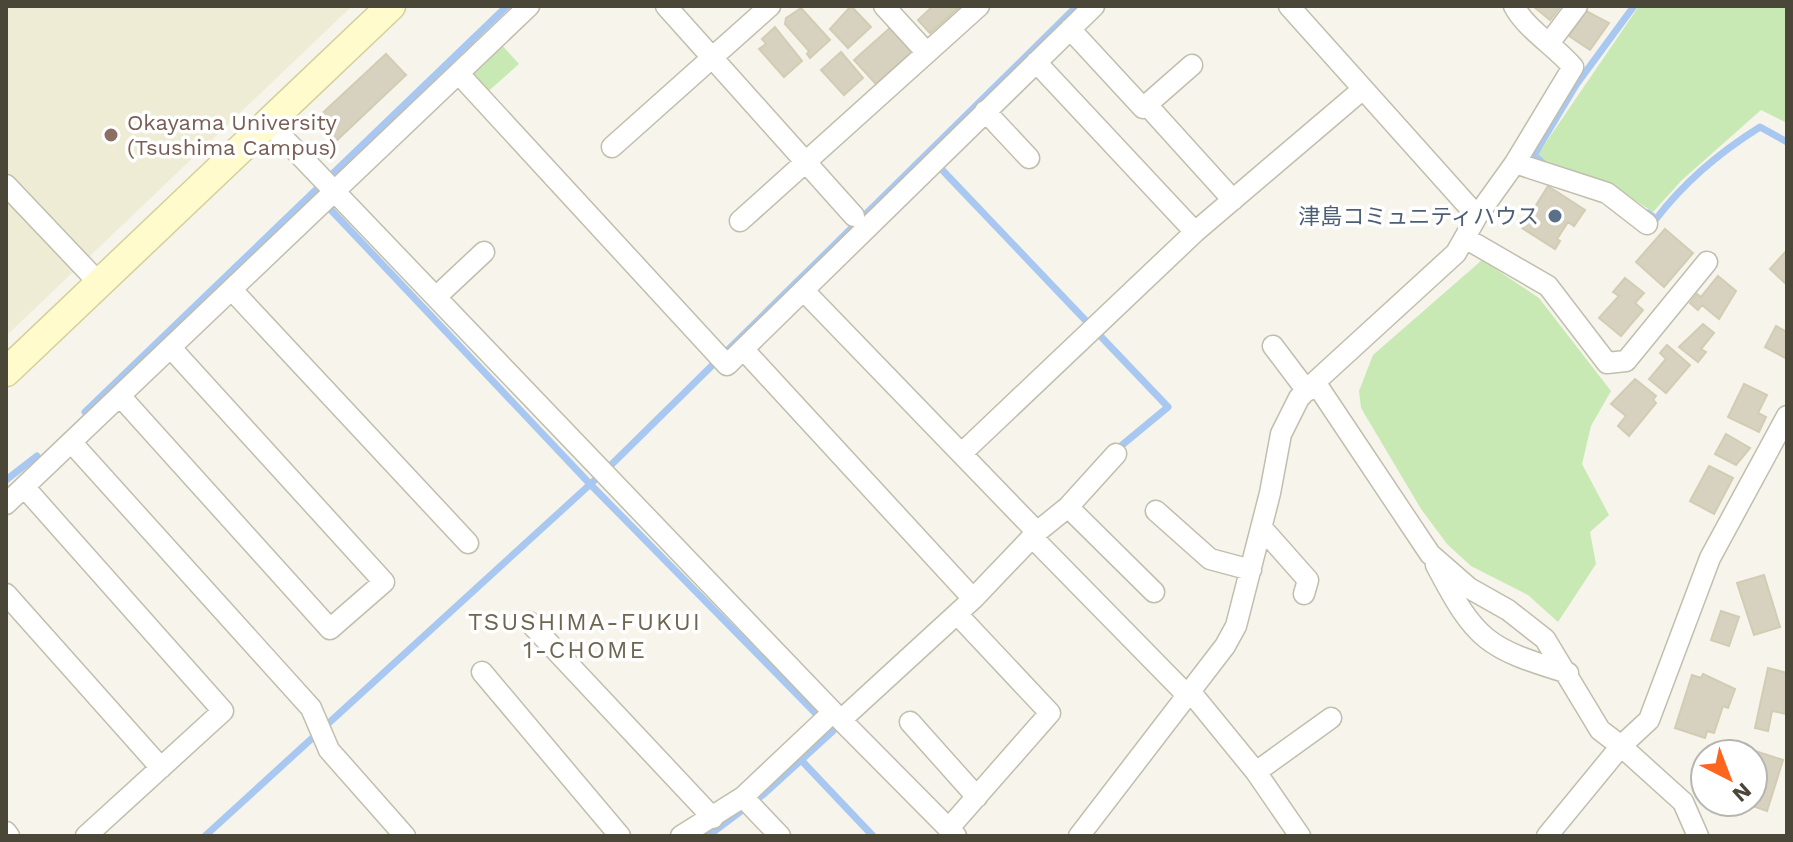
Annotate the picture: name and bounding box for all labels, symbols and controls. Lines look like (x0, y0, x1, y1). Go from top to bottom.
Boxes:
place label: Okayama University (Tsushima Campus) (127, 110, 338, 160)
marker: Okayama University (Tsushima Campus) (102, 126, 120, 144)
place label: 津島コミュニティハウス (1298, 204, 1539, 229)
marker: 津島コミュニティハウス (1546, 207, 1564, 225)
district label: TSUSHIMA-FUKUI 1-CHOME (468, 608, 702, 664)
north arrow (1689, 738, 1769, 818)
text: N (1728, 778, 1756, 807)

